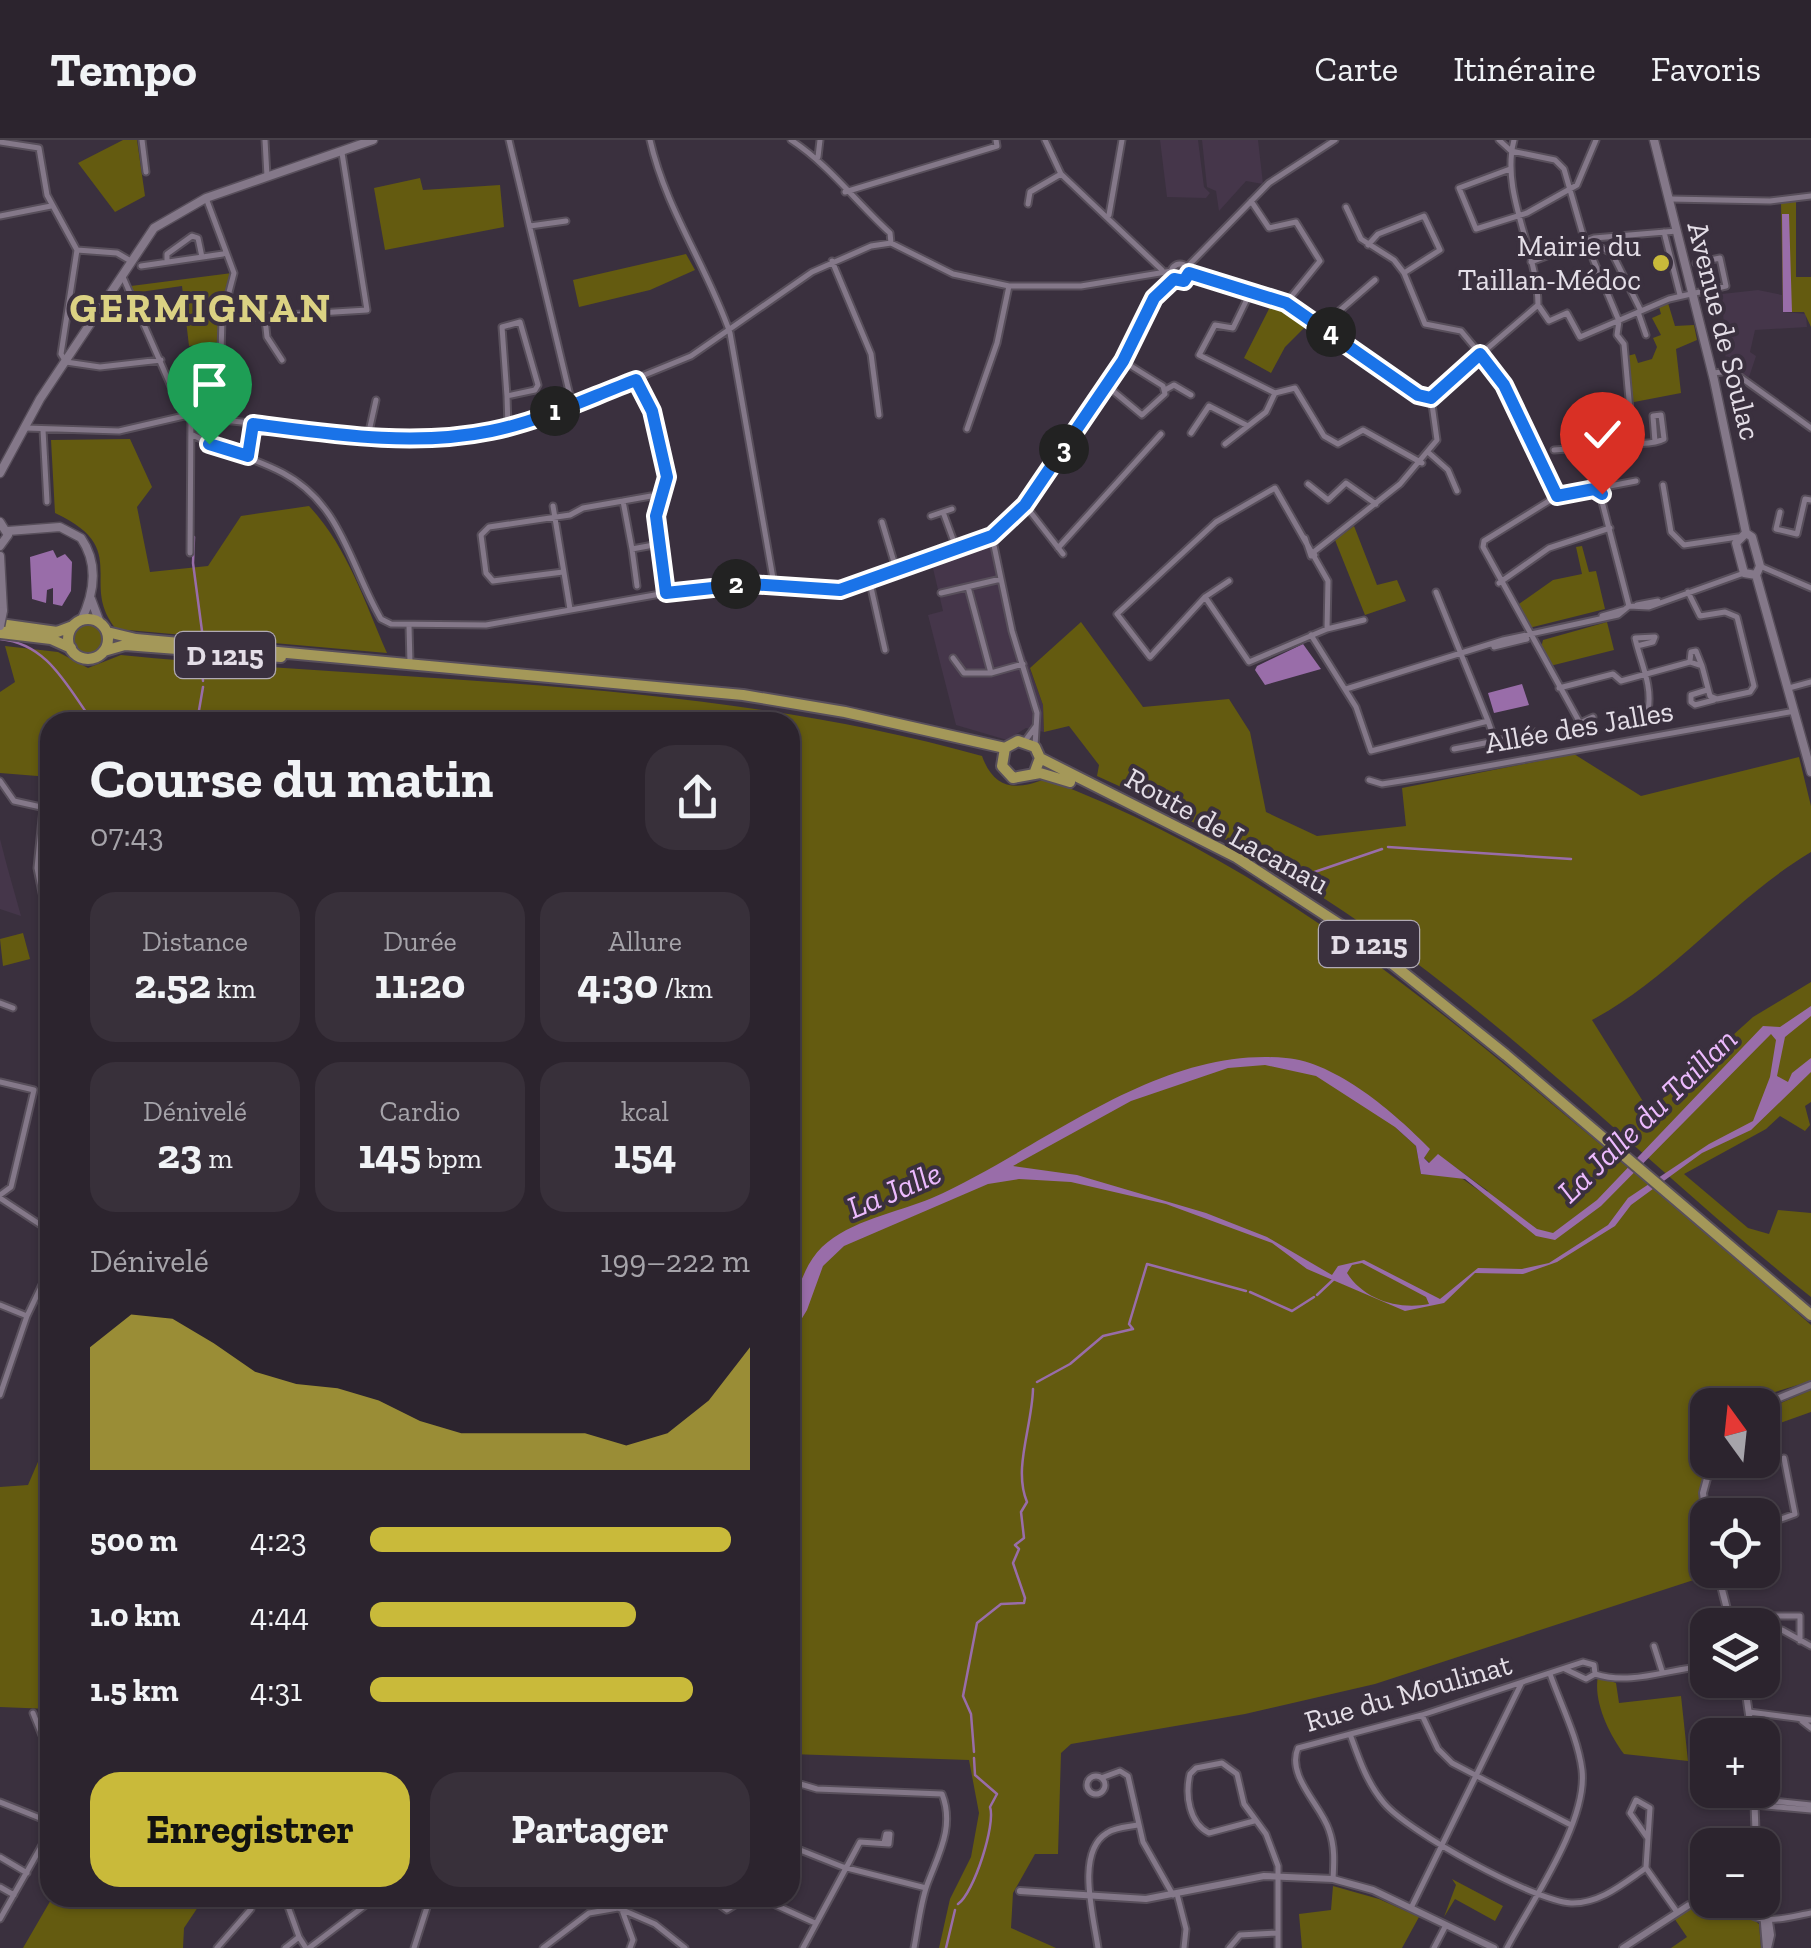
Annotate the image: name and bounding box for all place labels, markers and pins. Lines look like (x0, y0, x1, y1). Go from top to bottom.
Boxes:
place label: Mairie du Taillan-Médoc (1458, 228, 1641, 298)
marker: Mairie du Taillan-Médoc (1650, 252, 1672, 274)
pin: 4 (1306, 307, 1356, 357)
pin (167, 342, 252, 445)
pin: 1 (530, 386, 580, 436)
pin (1560, 392, 1645, 495)
pin: 3 (1039, 424, 1089, 474)
pin: 2 (711, 559, 761, 609)

